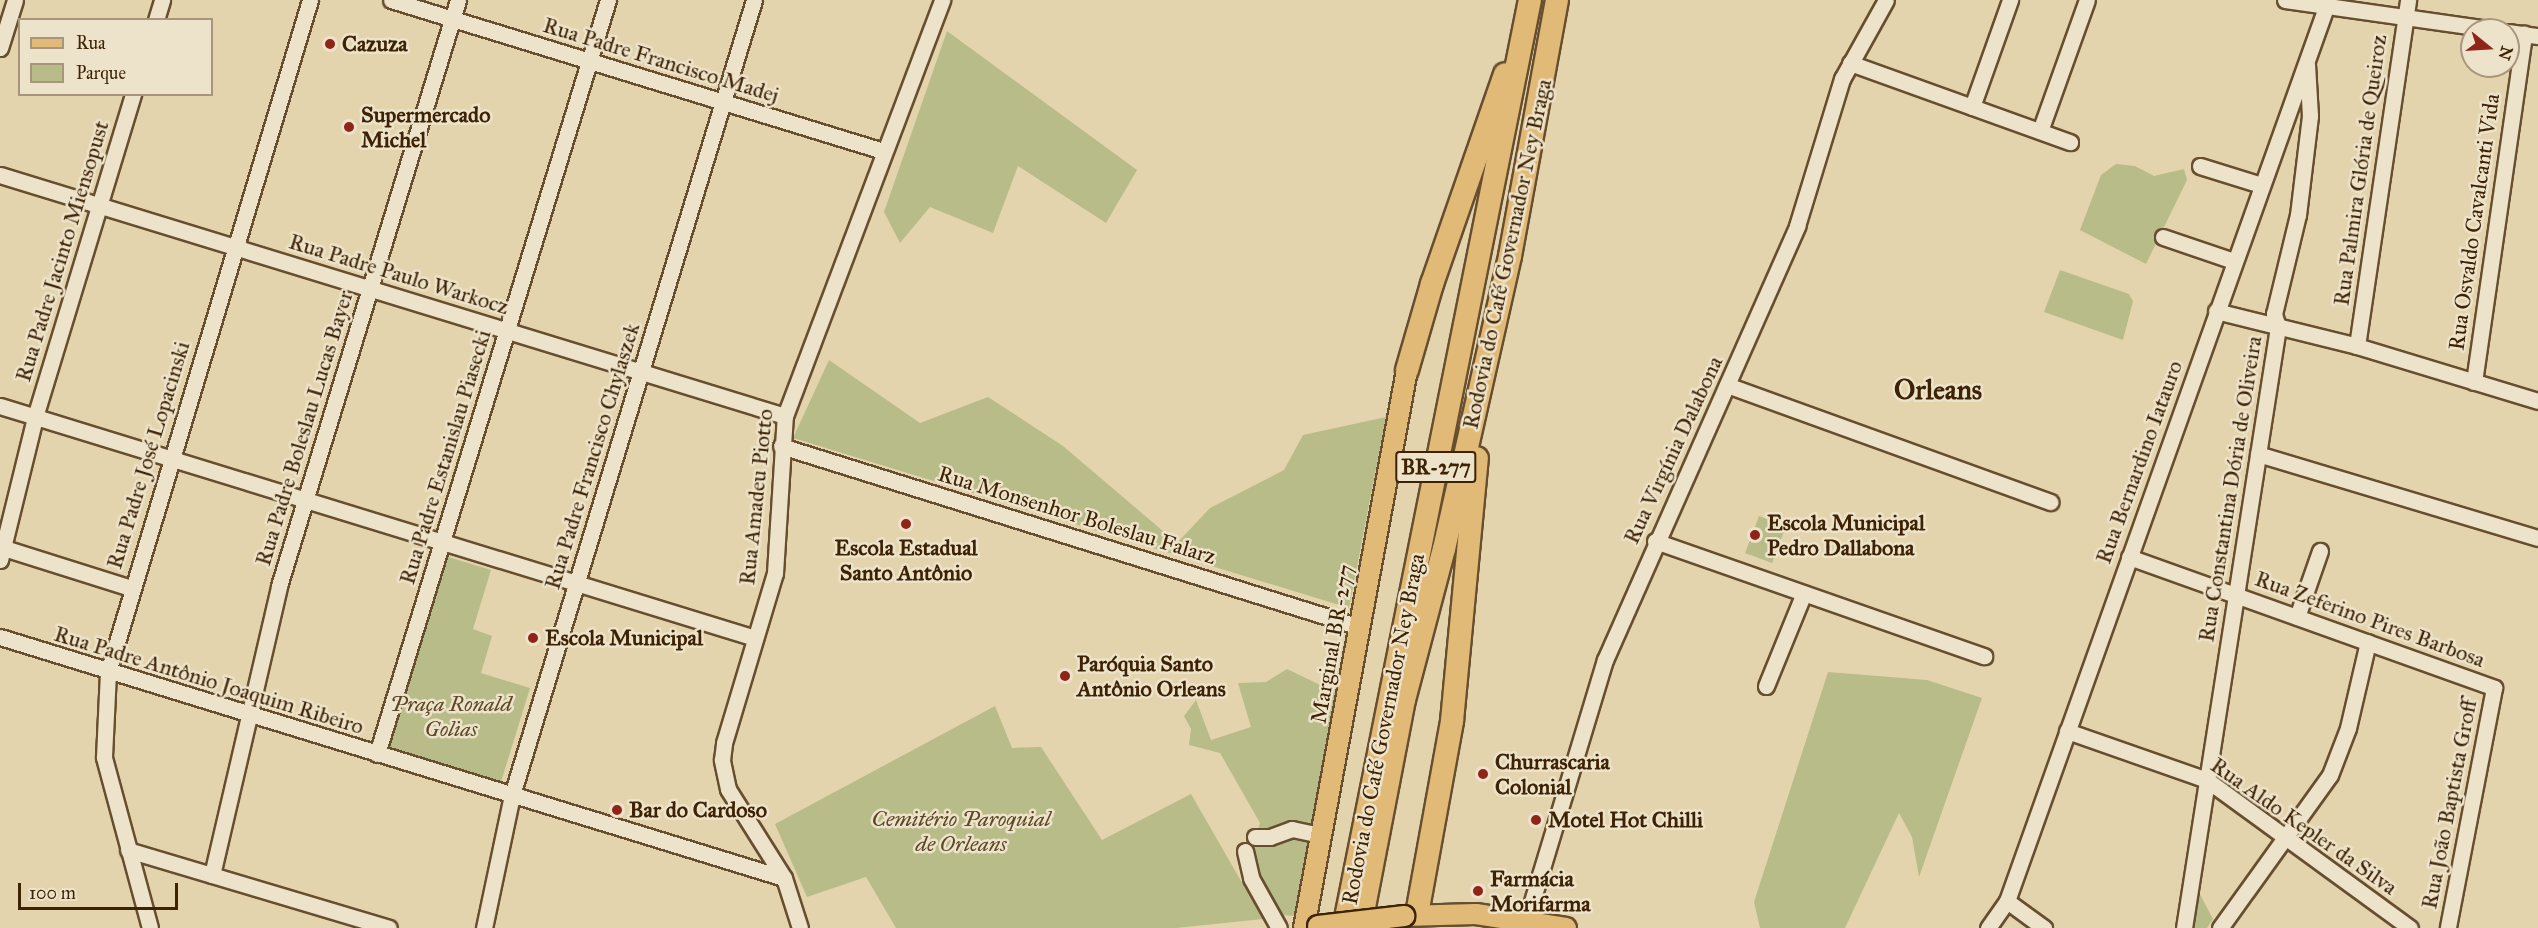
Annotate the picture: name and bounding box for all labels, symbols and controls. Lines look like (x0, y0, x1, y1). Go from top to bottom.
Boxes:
street label: Rua Padre Francisco Madej (540, 12, 782, 108)
legend (18, 18, 213, 96)
north arrow (2460, 18, 2520, 78)
place label: Cazuza (342, 31, 408, 57)
text: Rua (76, 32, 106, 54)
street label: Rua Palmira Glória de Queiroz (2328, 33, 2392, 307)
marker: Cazuza (323, 37, 337, 51)
text: N (2495, 44, 2517, 62)
text: Parque (76, 62, 126, 84)
street label: Rodovia do Café Governador Ney Braga (1457, 77, 1557, 431)
street label: Rua Osvaldo Cavalcanti Vida (2443, 92, 2505, 352)
place label: Supermercado Michel (361, 101, 490, 152)
street label: Rua Padre Jacinto Miensopust (10, 117, 114, 385)
marker: Supermercado Michel (342, 120, 356, 134)
street label: Rua Padre Paulo Warkocz (286, 228, 512, 320)
street label: Rua Padre Boleslau Lucas Bayer (250, 287, 358, 569)
street label: Rua Padre Francisco Chylaszek (539, 320, 645, 592)
street label: Rua Padre Estanislau Piasecki (394, 327, 496, 587)
street label: Rua Constantina Dória de Oliveira (2193, 334, 2267, 644)
street label: Rua Padre José Lopacinski (101, 338, 195, 572)
street label: Rua Virgínia Dalabona (1618, 352, 1728, 548)
street label: Rua Bernardino Iatauro (2090, 357, 2188, 567)
district label: Orleans (1894, 373, 1982, 407)
street label: Rua Amadeu Piotto (734, 408, 778, 586)
road number: BR-277 (1394, 449, 1478, 485)
street label: Rua Monsenhor Boleslau Falarz (935, 460, 1219, 570)
place label: Escola Municipal Pedro Dallabona (1767, 509, 1925, 560)
marker: Escola Estadual Santo Antônio (899, 517, 913, 531)
marker: Escola Municipal Pedro Dallabona (1748, 528, 1762, 542)
place label: Escola Estadual Santo Antônio (834, 534, 978, 586)
street label: Rodovia do Café Governador Ney Braga (1336, 551, 1430, 907)
street label: Marginal BR-277 (1305, 562, 1359, 726)
street label: Rua Zeferino Pires Barbosa (2252, 565, 2488, 673)
street label: Rua Padre Antônio Joaquim Ribeiro (51, 620, 367, 740)
place label: Escola Municipal (545, 625, 703, 651)
marker: Escola Municipal (526, 631, 540, 645)
place label: Paróquia Santo Antônio Orleans (1077, 650, 1226, 702)
marker: Paróquia Santo Antônio Orleans (1058, 669, 1072, 683)
park label: Praça Ronald Golias (390, 690, 512, 742)
street label: Rua João Baptista Groff (2416, 697, 2482, 911)
place label: Churrascaria Colonial (1495, 748, 1610, 800)
street label: Rua Aldo Kepler da Silva (2206, 752, 2402, 900)
marker: Churrascaria Colonial (1476, 767, 1490, 781)
place label: Bar do Cardoso (629, 797, 767, 823)
marker: Bar do Cardoso (610, 803, 624, 817)
park label: Cemitério Paroquial de Orleans (871, 805, 1051, 856)
place label: Motel Hot Chilli (1548, 807, 1703, 833)
marker: Motel Hot Chilli (1529, 813, 1543, 827)
place label: Farmácia Morifarma (1490, 865, 1591, 916)
scale bar (21, 871, 182, 909)
text: 100 m (29, 882, 76, 904)
marker: Farmácia Morifarma (1471, 884, 1485, 898)

